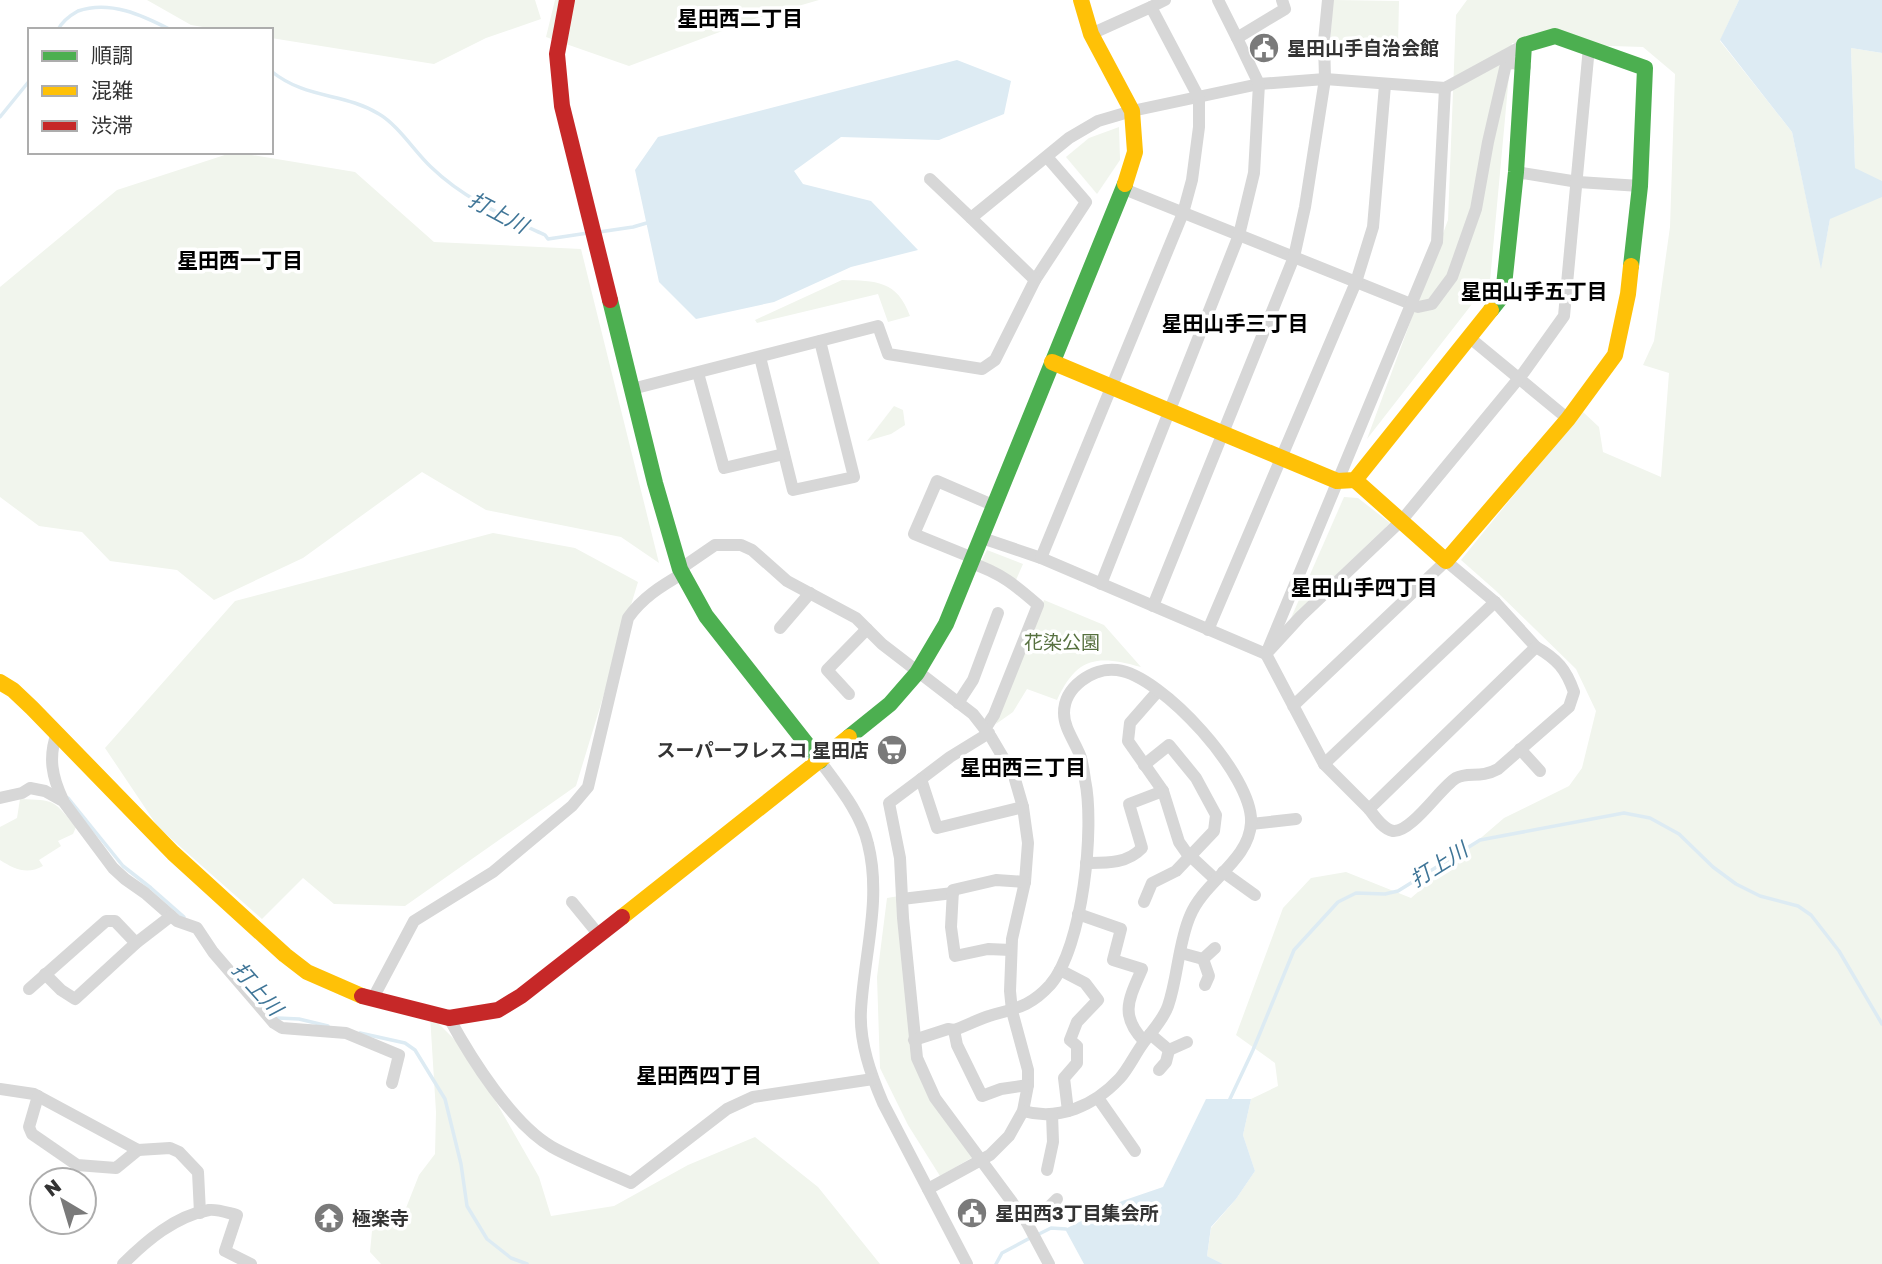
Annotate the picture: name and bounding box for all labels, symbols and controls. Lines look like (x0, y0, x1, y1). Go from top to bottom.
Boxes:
district label: 星田西二丁目 (677, 5, 803, 31)
legend (28, 28, 273, 154)
public building icon: 星田山手自治会館 (1247, 31, 1281, 65)
place label: 星田山手自治会館 (1287, 36, 1439, 59)
text: 順調 (91, 42, 133, 68)
text: 混雑 (91, 77, 133, 103)
text: 渋滞 (91, 112, 133, 138)
water label: 打上川 (465, 186, 534, 239)
district label: 星田西一丁目 (177, 247, 303, 273)
district label: 星田山手五丁目 (1461, 278, 1608, 304)
district label: 星田山手三丁目 (1162, 310, 1309, 336)
district label: 星田山手四丁目 (1291, 574, 1438, 600)
park label: 花染公園 (1024, 630, 1100, 653)
supermarket icon: スーパーフレスコ 星田店 (875, 733, 909, 767)
place label: スーパーフレスコ 星田店 (657, 738, 869, 761)
district label: 星田西三丁目 (960, 754, 1086, 780)
water label: 打上川 (1405, 835, 1474, 892)
water label: 打上川 (227, 956, 290, 1022)
district label: 星田西四丁目 (636, 1062, 762, 1088)
north arrow (28, 1166, 98, 1236)
text: N (39, 1174, 65, 1201)
public building icon: 星田西3丁目集会所 (955, 1196, 989, 1230)
temple icon: 極楽寺 (312, 1201, 346, 1235)
place label: 星田西3丁目集会所 (995, 1201, 1159, 1224)
place label: 極楽寺 (352, 1206, 409, 1229)

